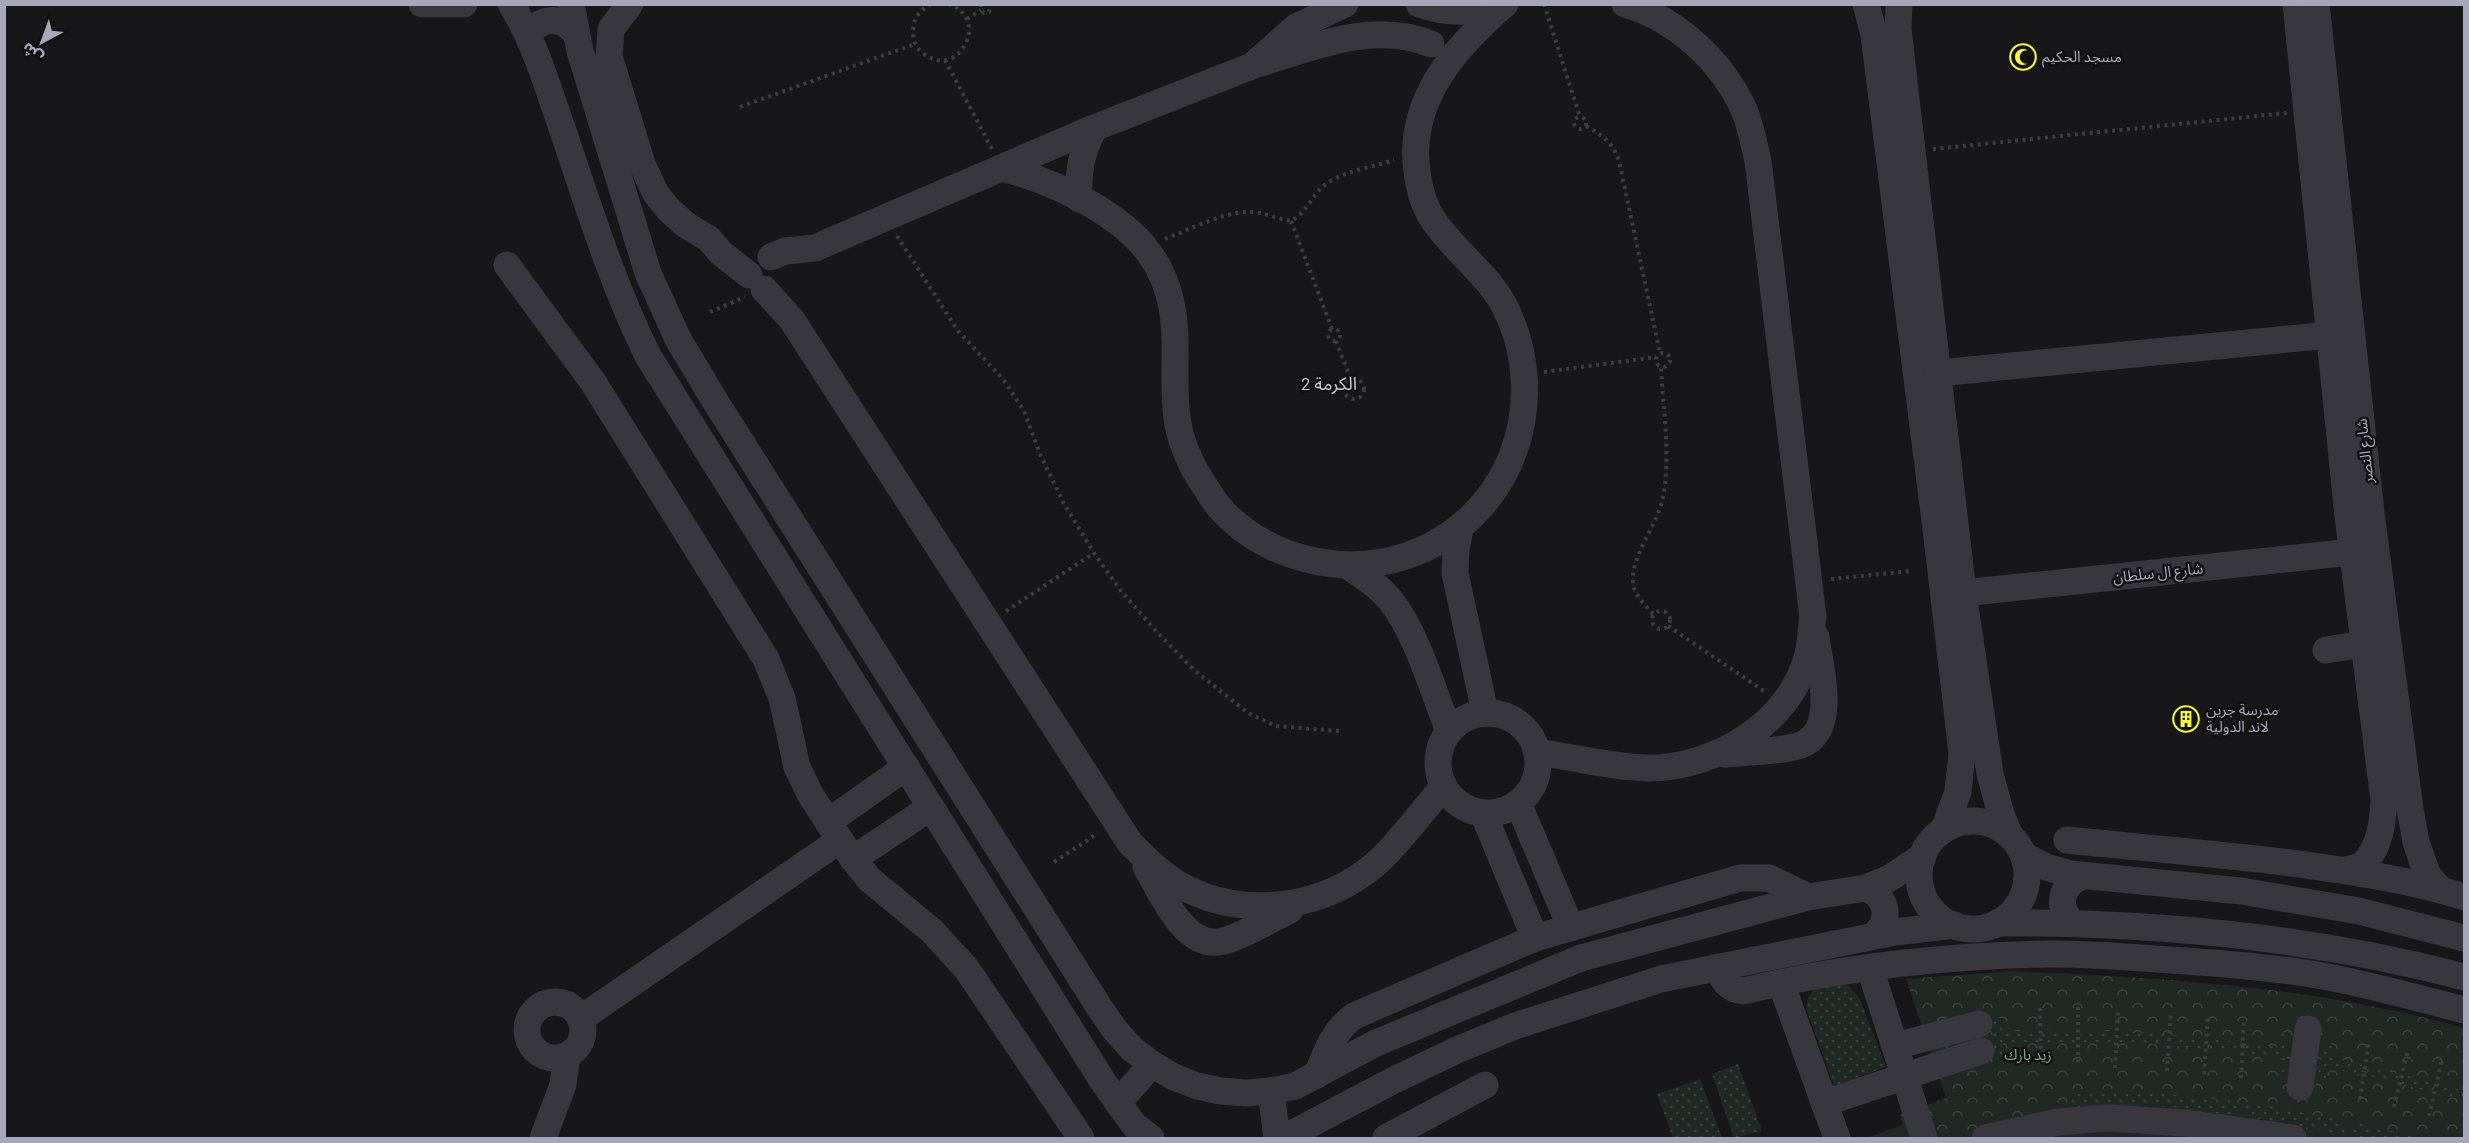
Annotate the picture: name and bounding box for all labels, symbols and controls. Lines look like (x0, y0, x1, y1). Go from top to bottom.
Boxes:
north arrow (12, 12, 72, 72)
text: ش (17, 39, 47, 68)
mosque icon: مسجد الحكيم (2008, 42, 2038, 72)
place label: مسجد الحكيم (2042, 47, 2122, 68)
district label: الكرمة 2 (1301, 372, 1357, 395)
street label: شارع النصر (2352, 417, 2380, 485)
street label: شارع ال سلطان (2112, 558, 2205, 590)
place label: مدرسة جرين لاند الدولية (2206, 700, 2279, 736)
building icon: مدرسة جرين لاند الدولية (2171, 704, 2201, 734)
park label: زيد بارك (2004, 1045, 2052, 1064)

